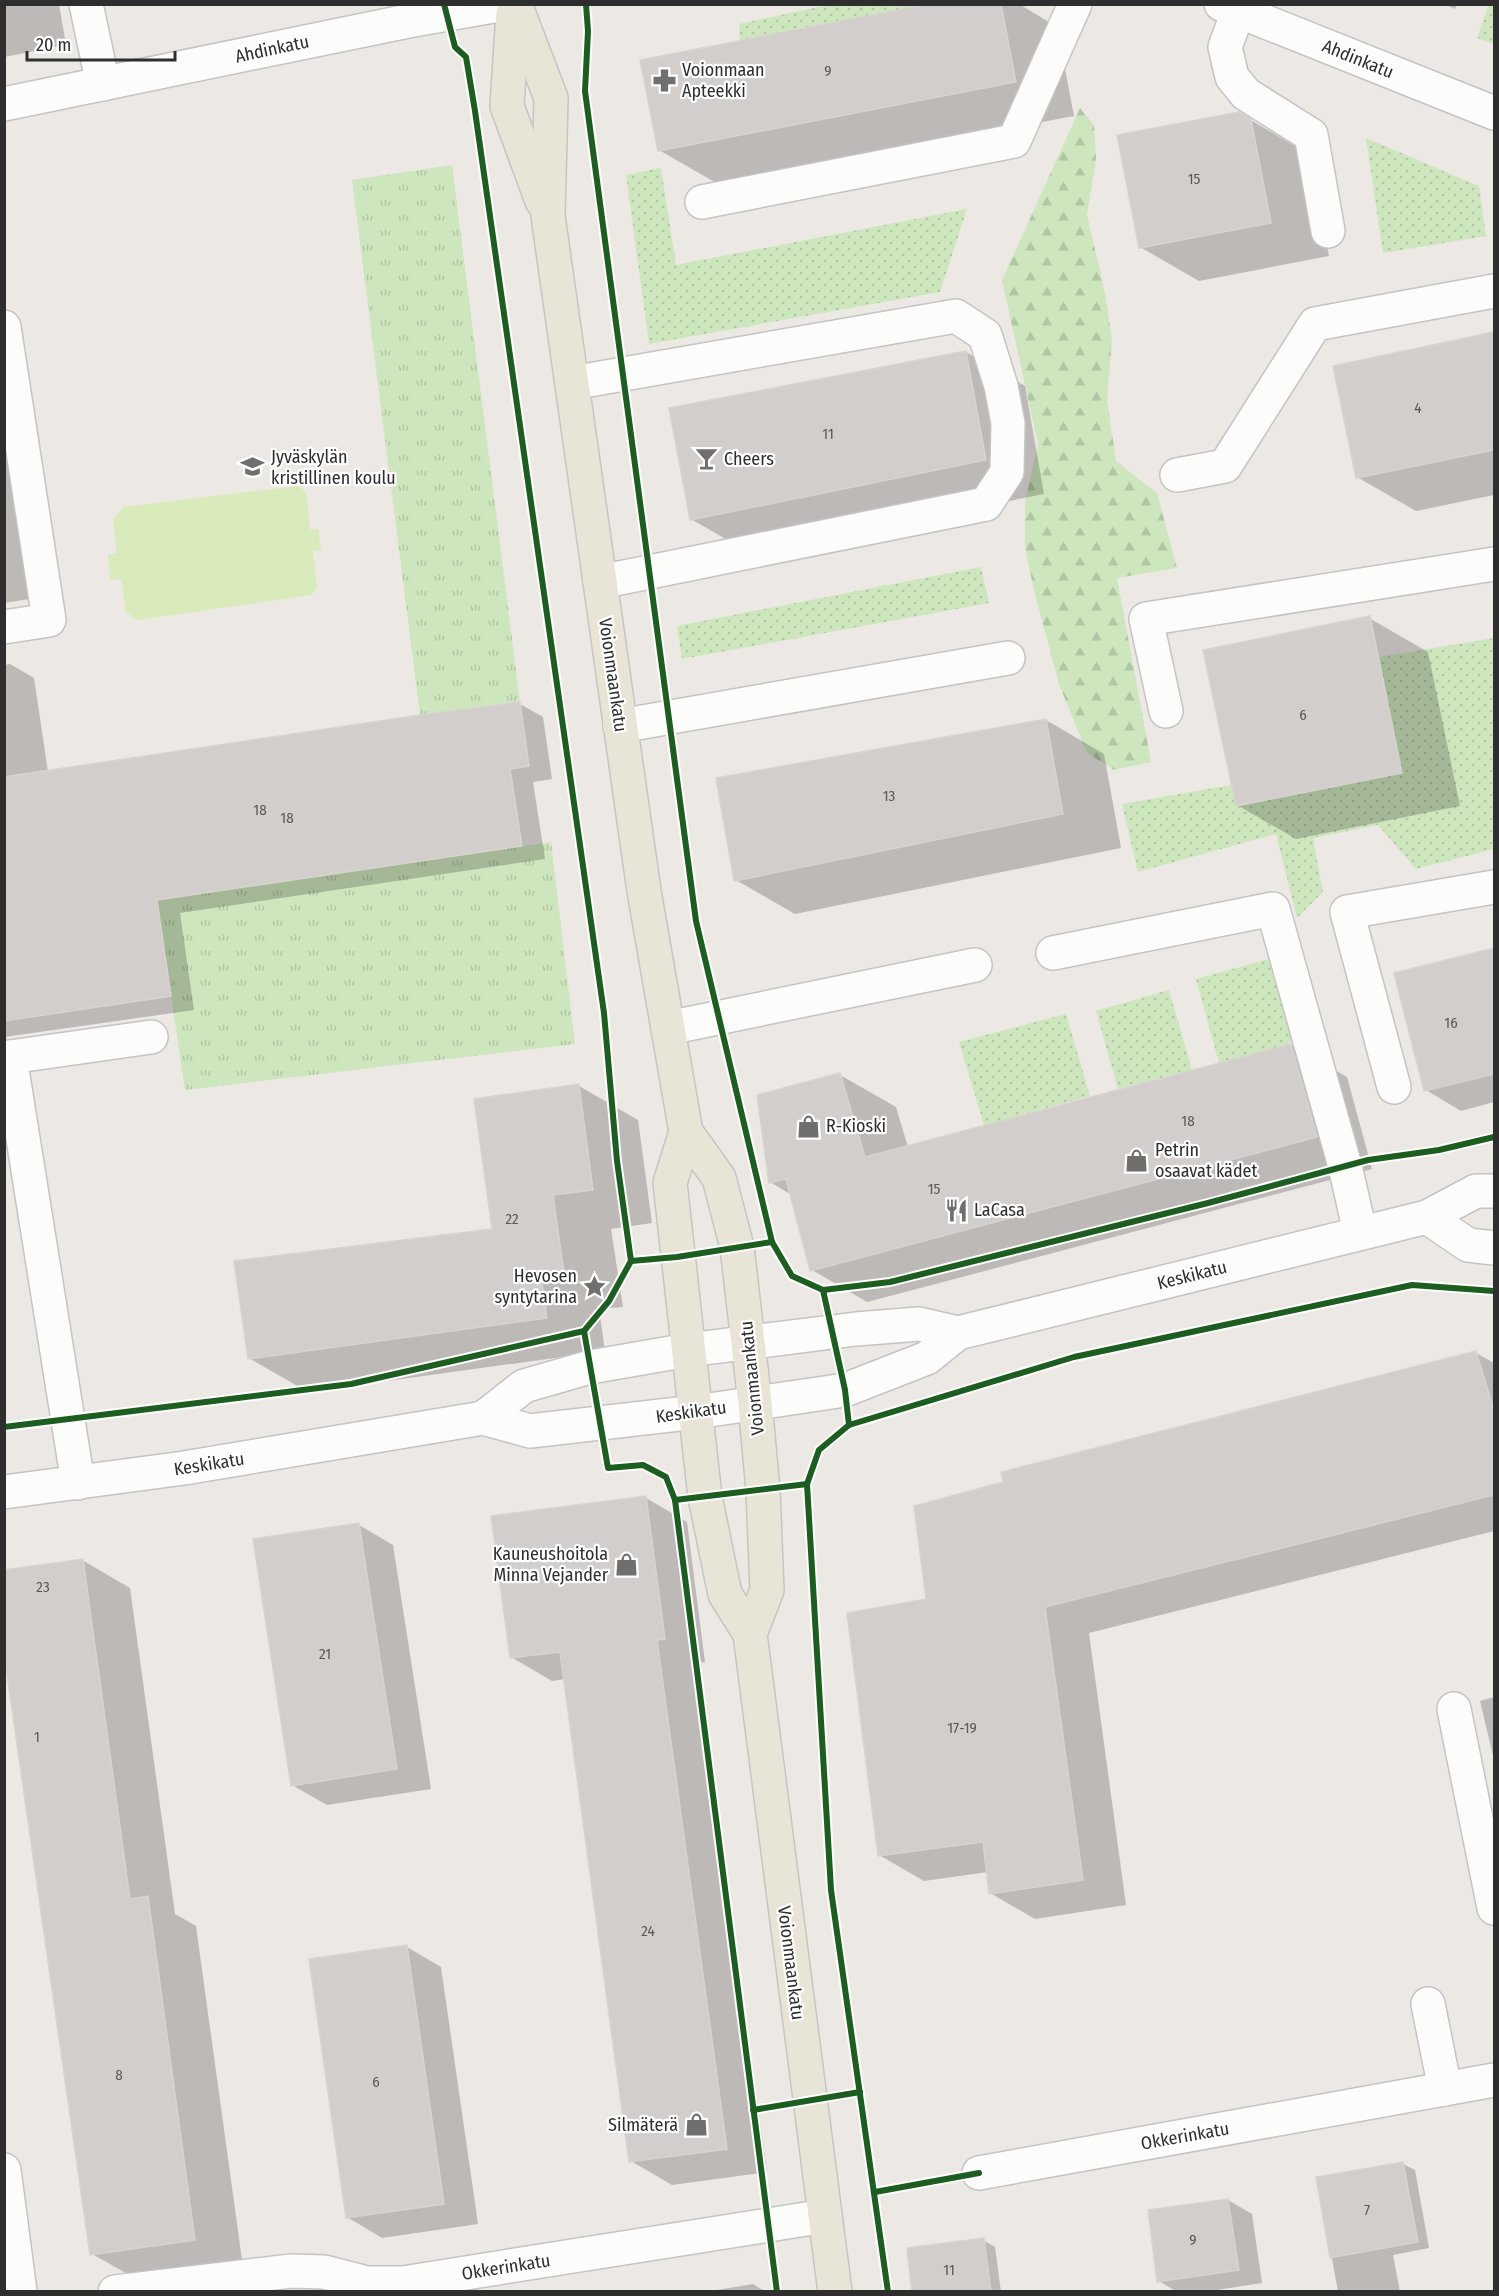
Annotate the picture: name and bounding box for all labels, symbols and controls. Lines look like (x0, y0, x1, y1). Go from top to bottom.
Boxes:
scale bar (27, 24, 176, 62)
street label: Ahdinkatu (233, 30, 311, 68)
text: 20 m (36, 34, 71, 56)
street label: Ahdinkatu (1319, 35, 1397, 83)
place label: Voionmaan Apteekki (682, 59, 765, 102)
house number: 9 (824, 62, 832, 80)
pharmacy icon: Voionmaan Apteekki (651, 67, 677, 93)
house number: 15 (1188, 170, 1200, 188)
house number: 4 (1414, 399, 1422, 417)
house number: 11 (822, 425, 834, 443)
place label: Jyväskylän kristillinen koulu (271, 446, 396, 489)
bar icon: Cheers (693, 446, 719, 472)
place label: Cheers (724, 448, 774, 470)
school or university icon: Jyväskylän kristillinen koulu (240, 454, 266, 480)
street label: Voionmaankatu (594, 617, 632, 733)
house number: 6 (1299, 706, 1307, 724)
house number: 13 (883, 787, 896, 805)
house number: 18 (253, 801, 267, 819)
house number: 18 (280, 809, 294, 827)
house number: 16 (1444, 1014, 1458, 1032)
house number: 18 (1181, 1112, 1195, 1130)
shop icon: R-Kioski (795, 1113, 821, 1139)
place label: R-Kioski (826, 1115, 886, 1137)
place label: Petrin osaavat kädet (1155, 1139, 1257, 1182)
shop icon: Petrin osaavat kädet (1124, 1147, 1150, 1173)
house number: 15 (928, 1180, 940, 1198)
restaurant icon: LaCasa (943, 1197, 969, 1223)
place label: LaCasa (974, 1199, 1025, 1221)
house number: 22 (505, 1210, 519, 1228)
street label: Keskikatu (1155, 1256, 1229, 1294)
place label: Hevosen syntytarina (494, 1265, 577, 1308)
place icon: Hevosen syntytarina (582, 1273, 608, 1299)
street label: Voionmaankatu (735, 1320, 769, 1436)
street label: Keskikatu (654, 1396, 728, 1428)
street label: Keskikatu (172, 1448, 246, 1480)
place label: Kauneushoitola Minna Vejander (493, 1543, 609, 1586)
shop icon: Kauneushoitola Minna Vejander (613, 1551, 639, 1577)
house number: 23 (36, 1578, 50, 1596)
house number: 21 (319, 1645, 331, 1663)
house number: 17-19 (947, 1719, 977, 1737)
house number: 1 (34, 1728, 40, 1746)
street label: Voionmaankatu (773, 1905, 809, 2021)
house number: 24 (641, 1922, 655, 1940)
house number: 8 (115, 2066, 123, 2084)
house number: 6 (372, 2073, 380, 2091)
shop icon: Silmäterä (683, 2112, 709, 2138)
place label: Silmäterä (608, 2114, 678, 2136)
street label: Okkerinkatu (1139, 2117, 1231, 2155)
house number: 7 (1364, 2201, 1370, 2219)
house number: 9 (1189, 2231, 1197, 2249)
street label: Okkerinkatu (460, 2249, 552, 2285)
house number: 11 (943, 2261, 955, 2279)

